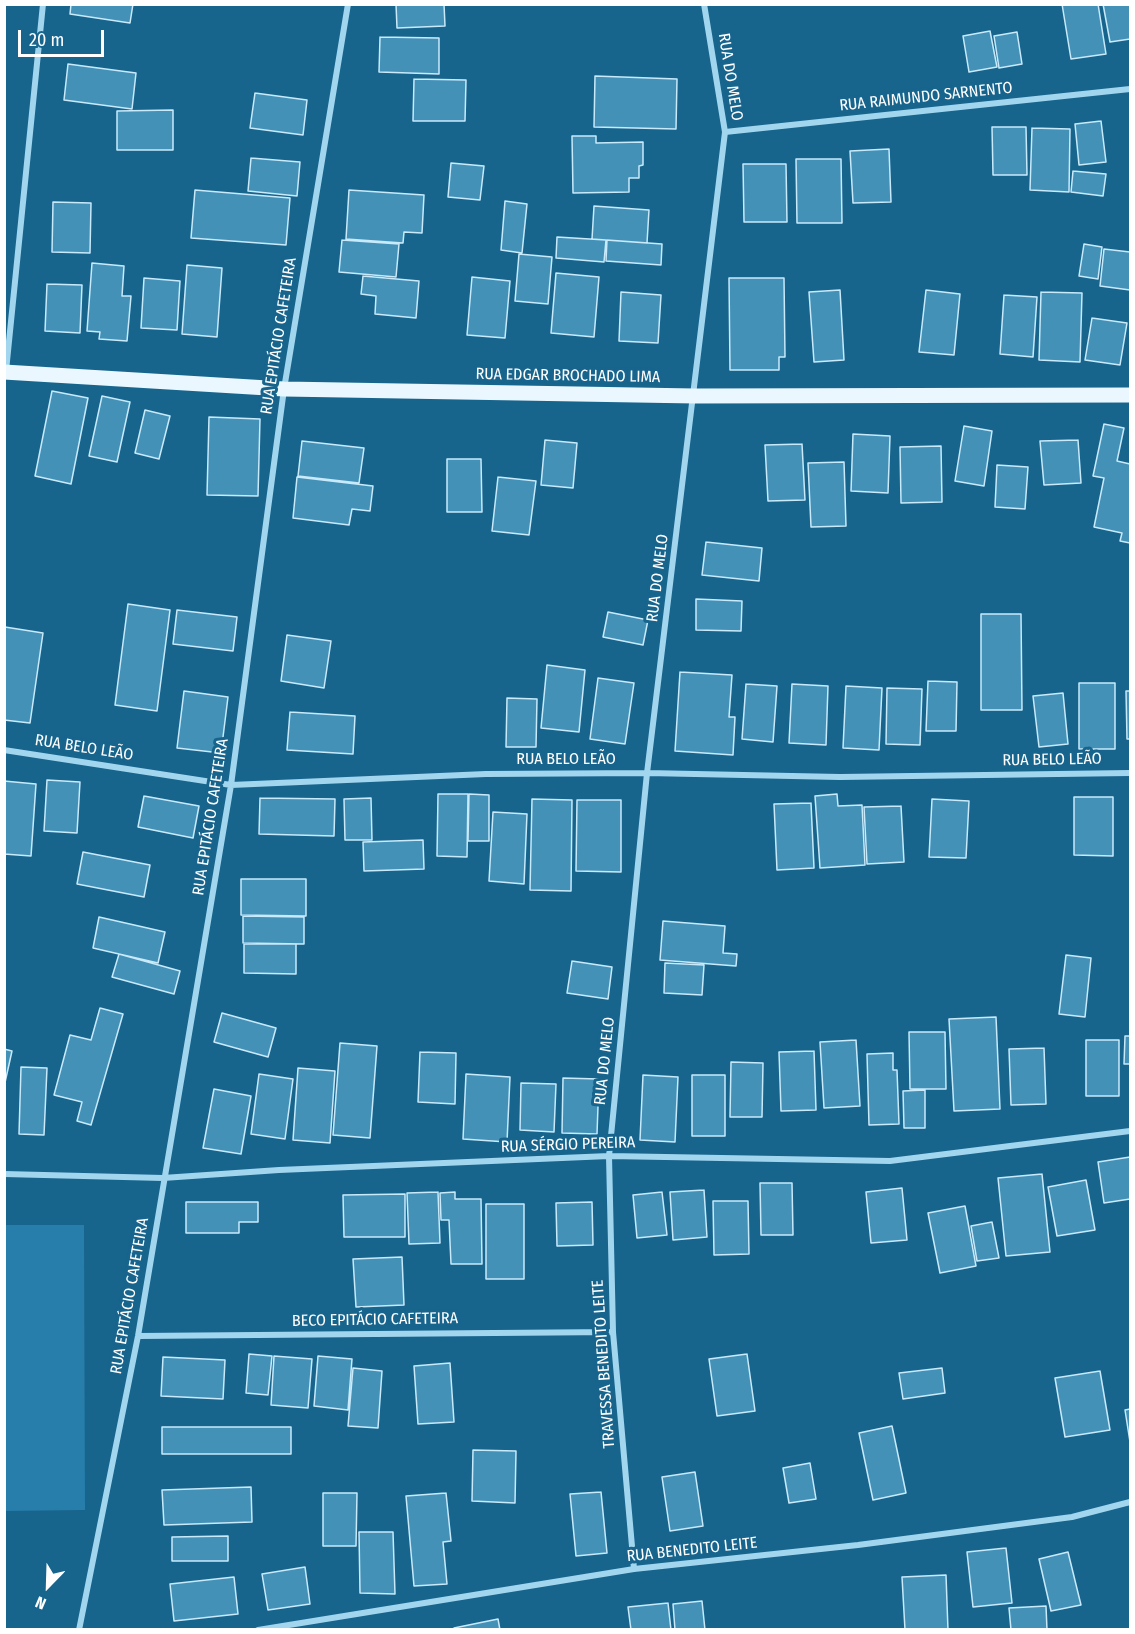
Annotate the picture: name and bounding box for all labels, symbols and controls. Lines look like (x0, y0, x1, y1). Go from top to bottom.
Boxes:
scale bar (21, 18, 106, 56)
text: 20 m (29, 29, 64, 51)
street label: RUA DO MELO (714, 32, 746, 122)
street label: RUA RAIMUNDO SARNENTO (839, 78, 1013, 116)
street label: RUA EPITÁCIO CAFETEIRA (257, 256, 301, 416)
street label: RUA EDGAR BROCHADO LIMA (476, 365, 660, 387)
street label: RUA DO MELO (643, 533, 673, 623)
street label: RUA BELO LEÃO (33, 731, 135, 765)
street label: RUA EPITÁCIO CAFETEIRA (189, 737, 233, 897)
street label: RUA BELO LEÃO (516, 750, 616, 770)
street label: RUA BELO LEÃO (1002, 750, 1102, 770)
street label: RUA DO MELO (591, 1016, 619, 1106)
street label: RUA SÉRGIO PEREIRA (500, 1133, 636, 1157)
street label: RUA EPITÁCIO CAFETEIRA (107, 1216, 153, 1376)
street label: TRAVESSA BENEDITO LEITE (589, 1279, 619, 1449)
street label: BECO EPITÁCIO CAFETEIRA (292, 1309, 458, 1331)
street label: RUA BENEDITO LEITE (626, 1534, 758, 1566)
north arrow (18, 1556, 78, 1616)
text: N (33, 1592, 49, 1614)

